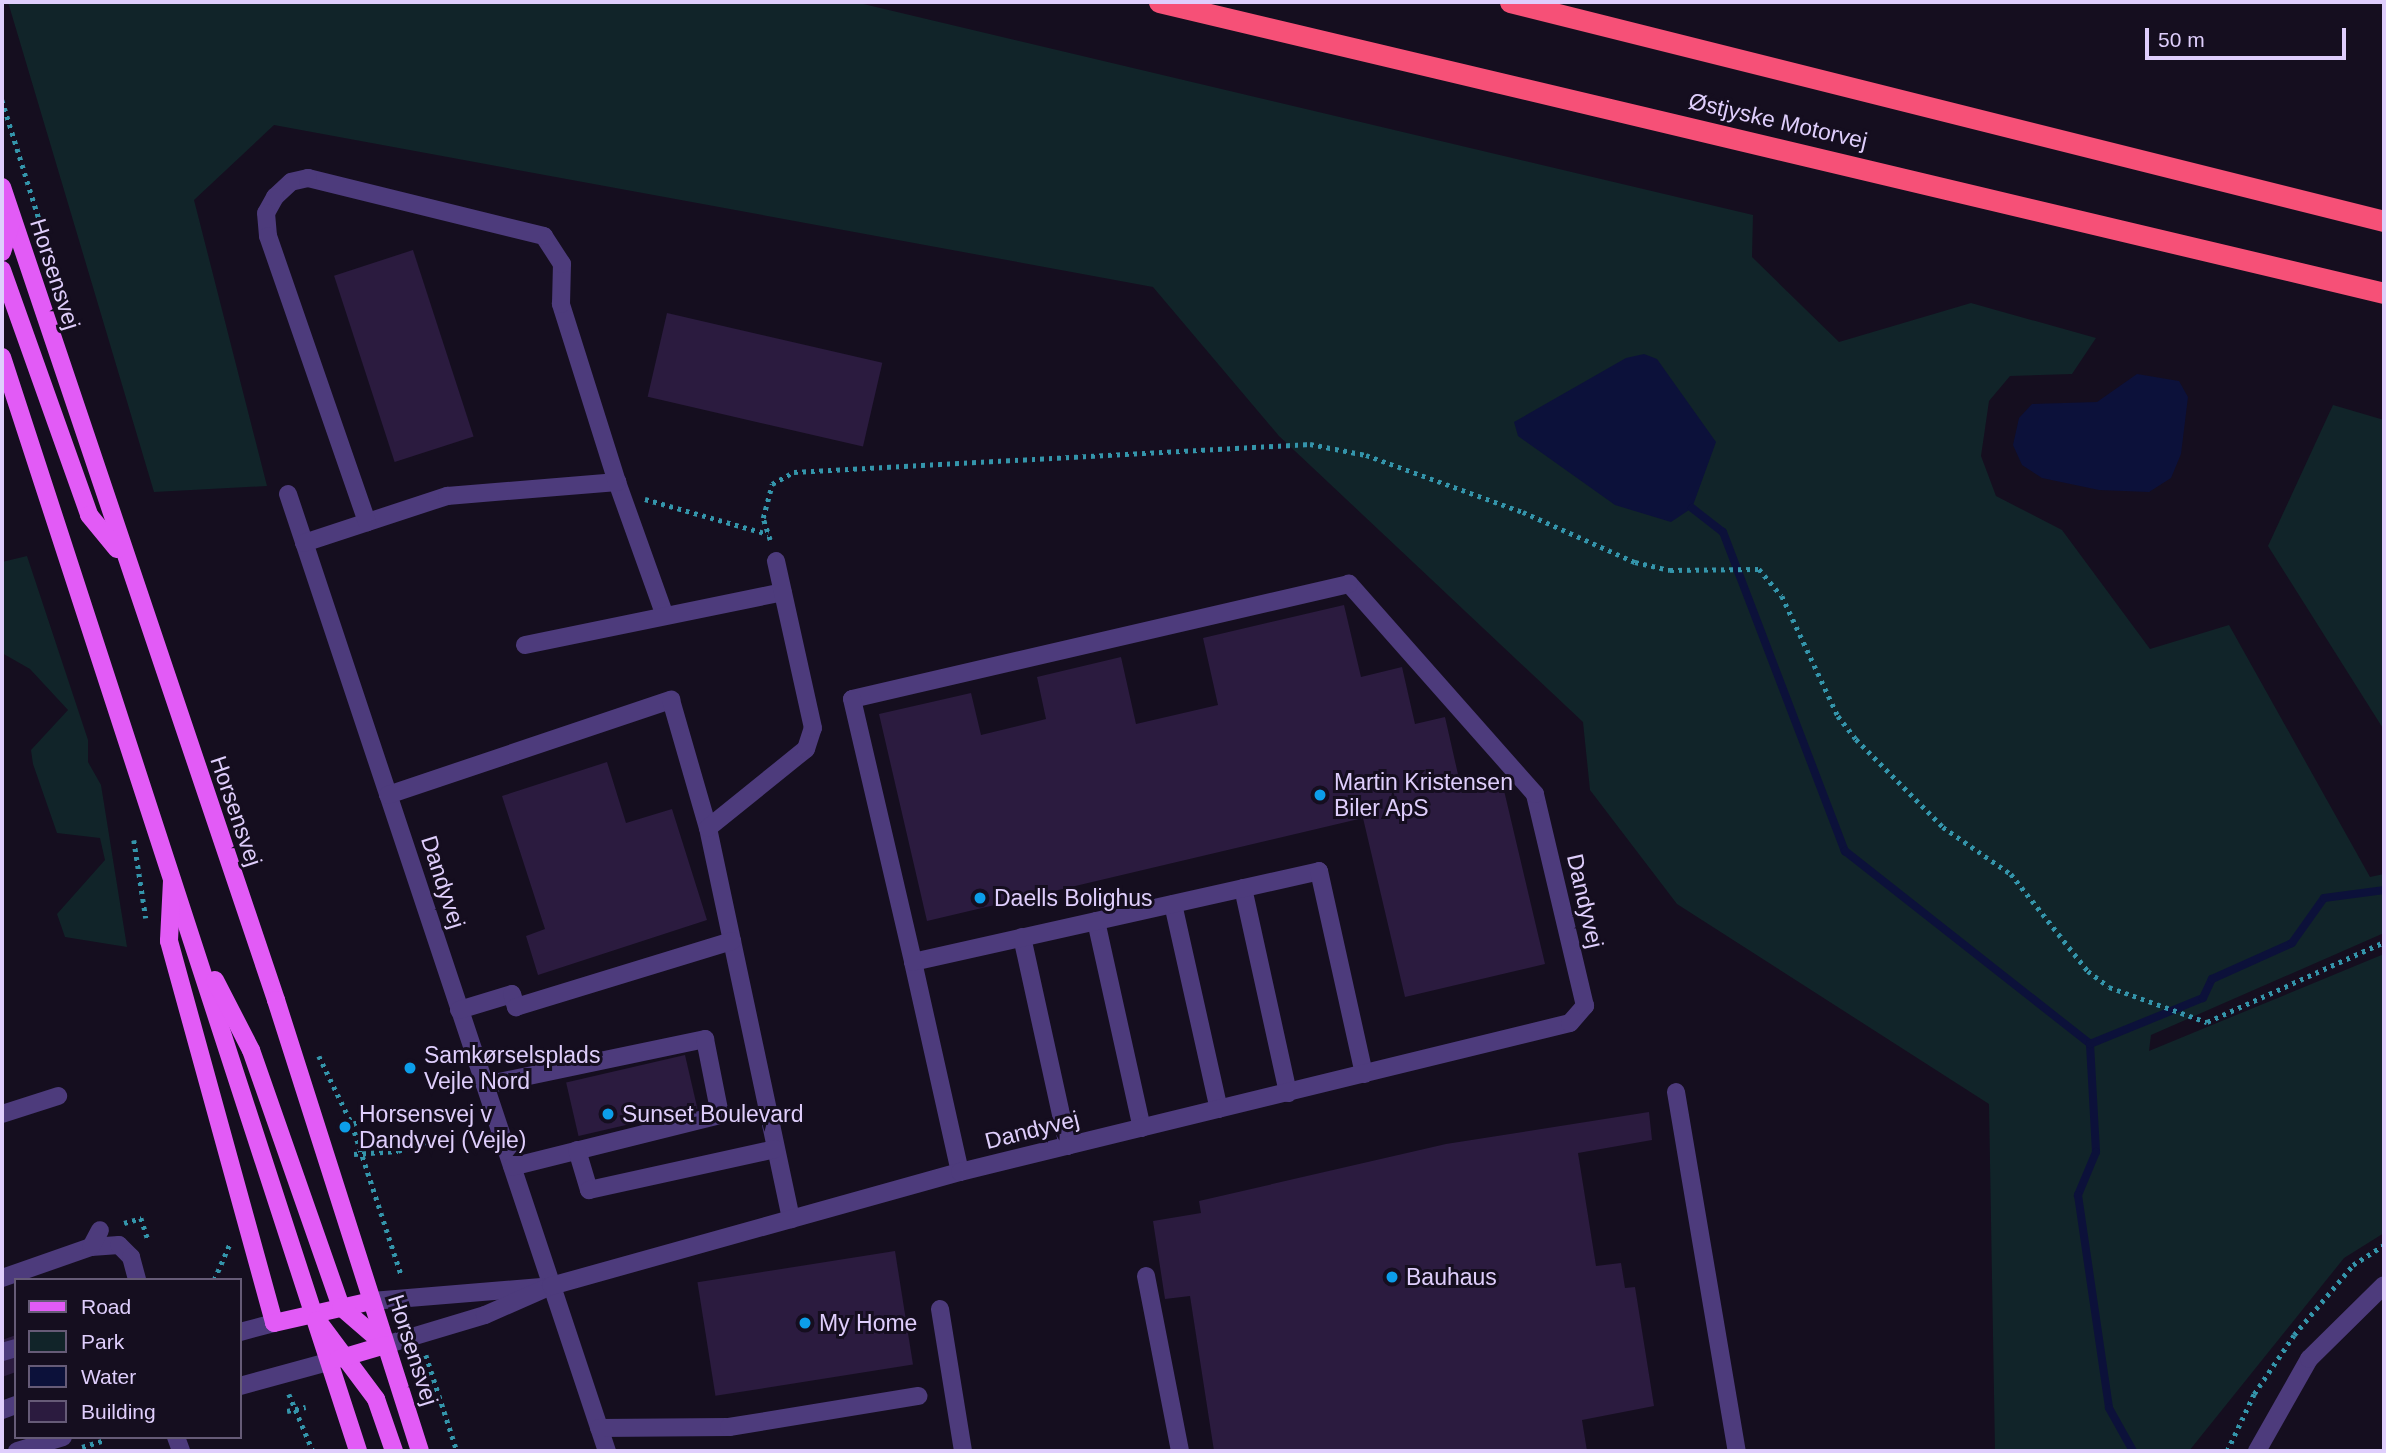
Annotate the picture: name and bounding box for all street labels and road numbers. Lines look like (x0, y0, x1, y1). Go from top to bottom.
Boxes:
street label: Østjyske Motorvej (1686, 87, 1870, 155)
street label: Horsensvej (24, 215, 86, 333)
street label: Horsensvej (204, 752, 268, 870)
street label: Dandyvej (415, 832, 471, 932)
street label: Dandyvej (1561, 851, 1609, 951)
street label: Dandyvej (982, 1105, 1082, 1155)
street label: Horsensvej (382, 1291, 444, 1409)

